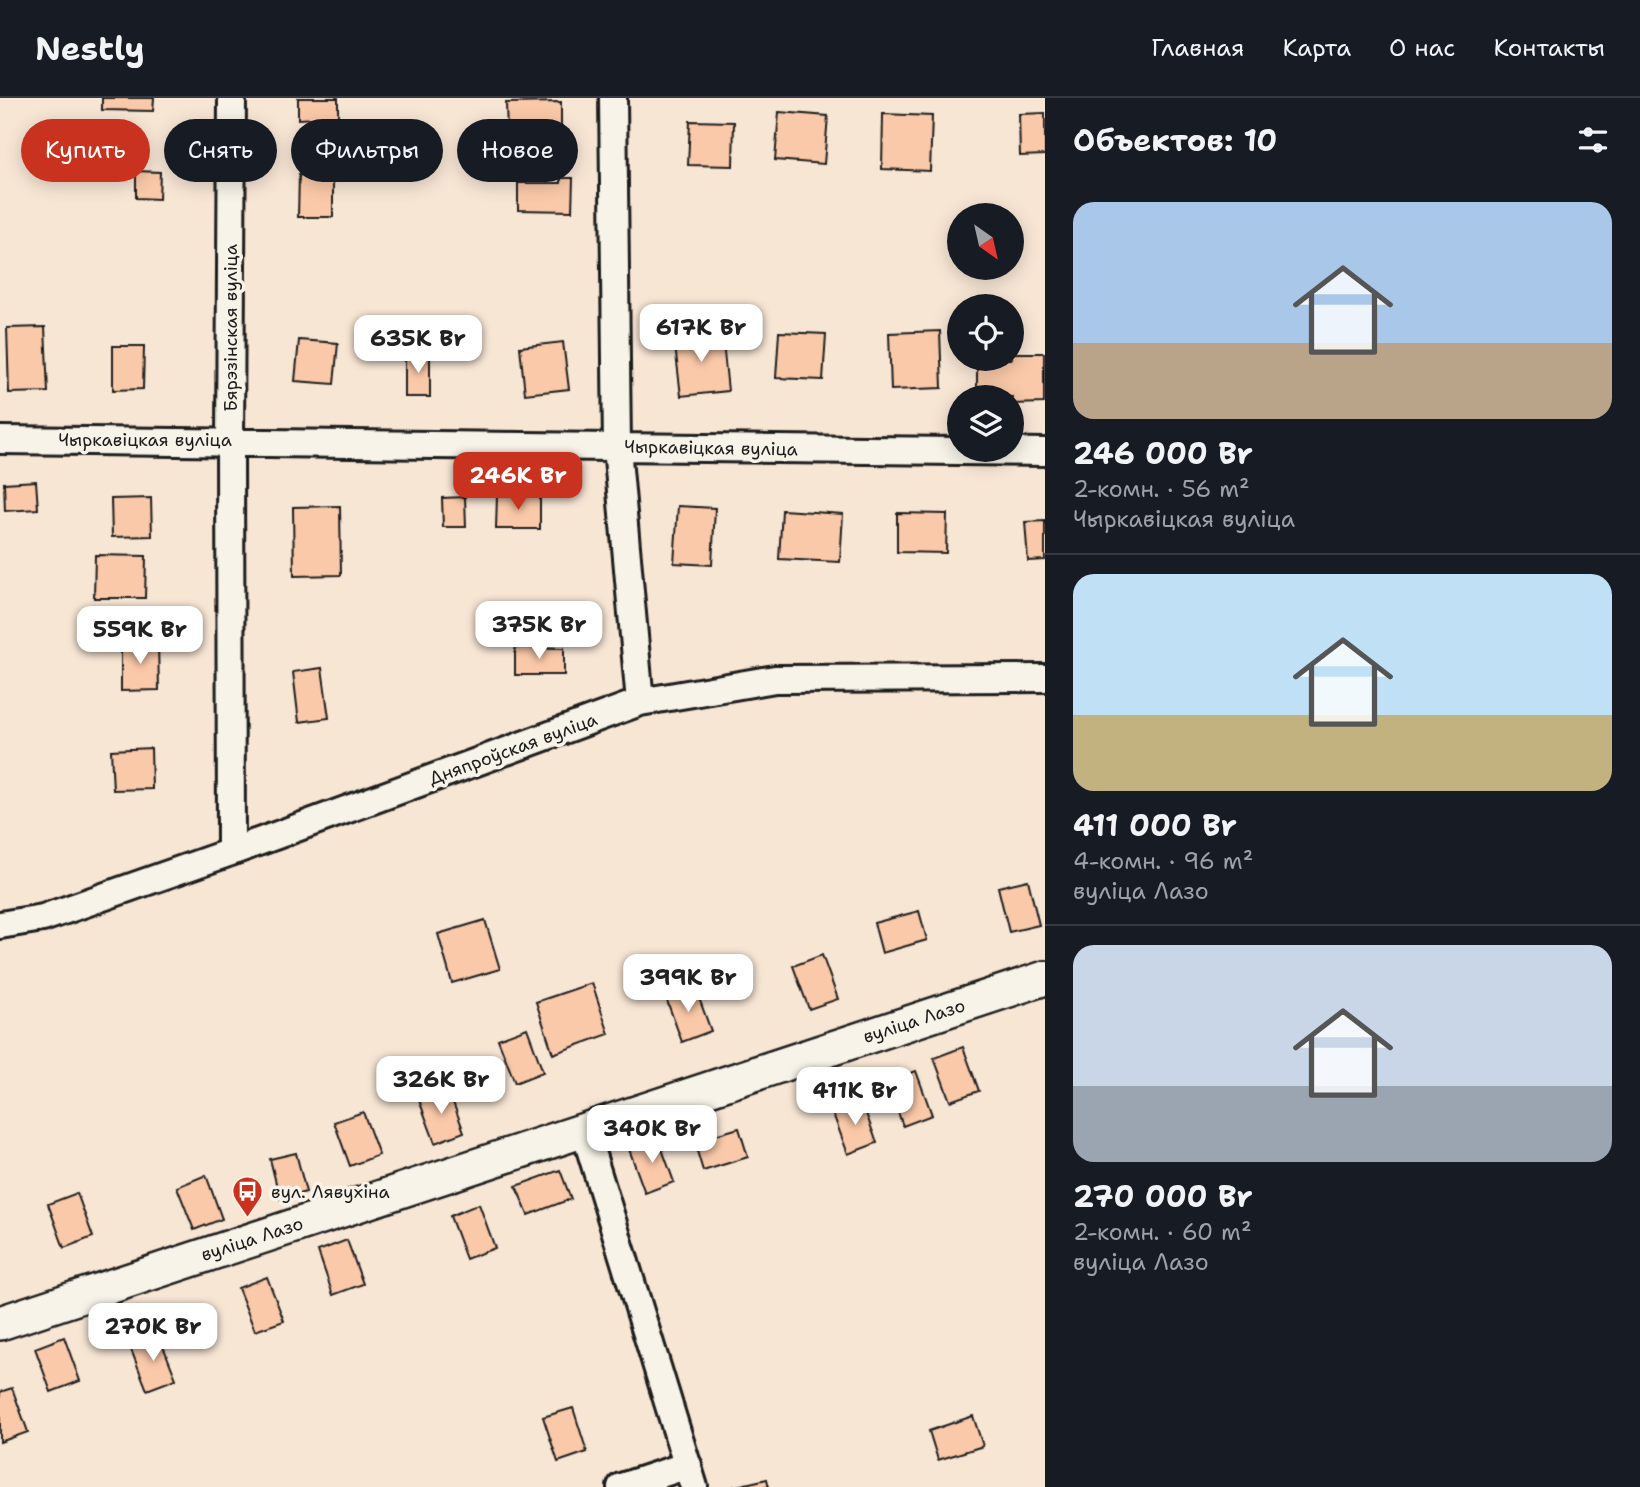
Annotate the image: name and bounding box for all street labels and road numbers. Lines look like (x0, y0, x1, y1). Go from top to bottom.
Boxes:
street label: Бярэзінская вуліца (219, 244, 243, 412)
street label: Чыркавіцкая вуліца (58, 428, 232, 452)
street label: Чыркавіцкая вуліца (624, 434, 798, 462)
street label: Дняпроўская вуліца (425, 707, 601, 791)
street label: вуліца Лазо (860, 993, 968, 1049)
street label: вуліца Лазо (198, 1211, 306, 1267)

